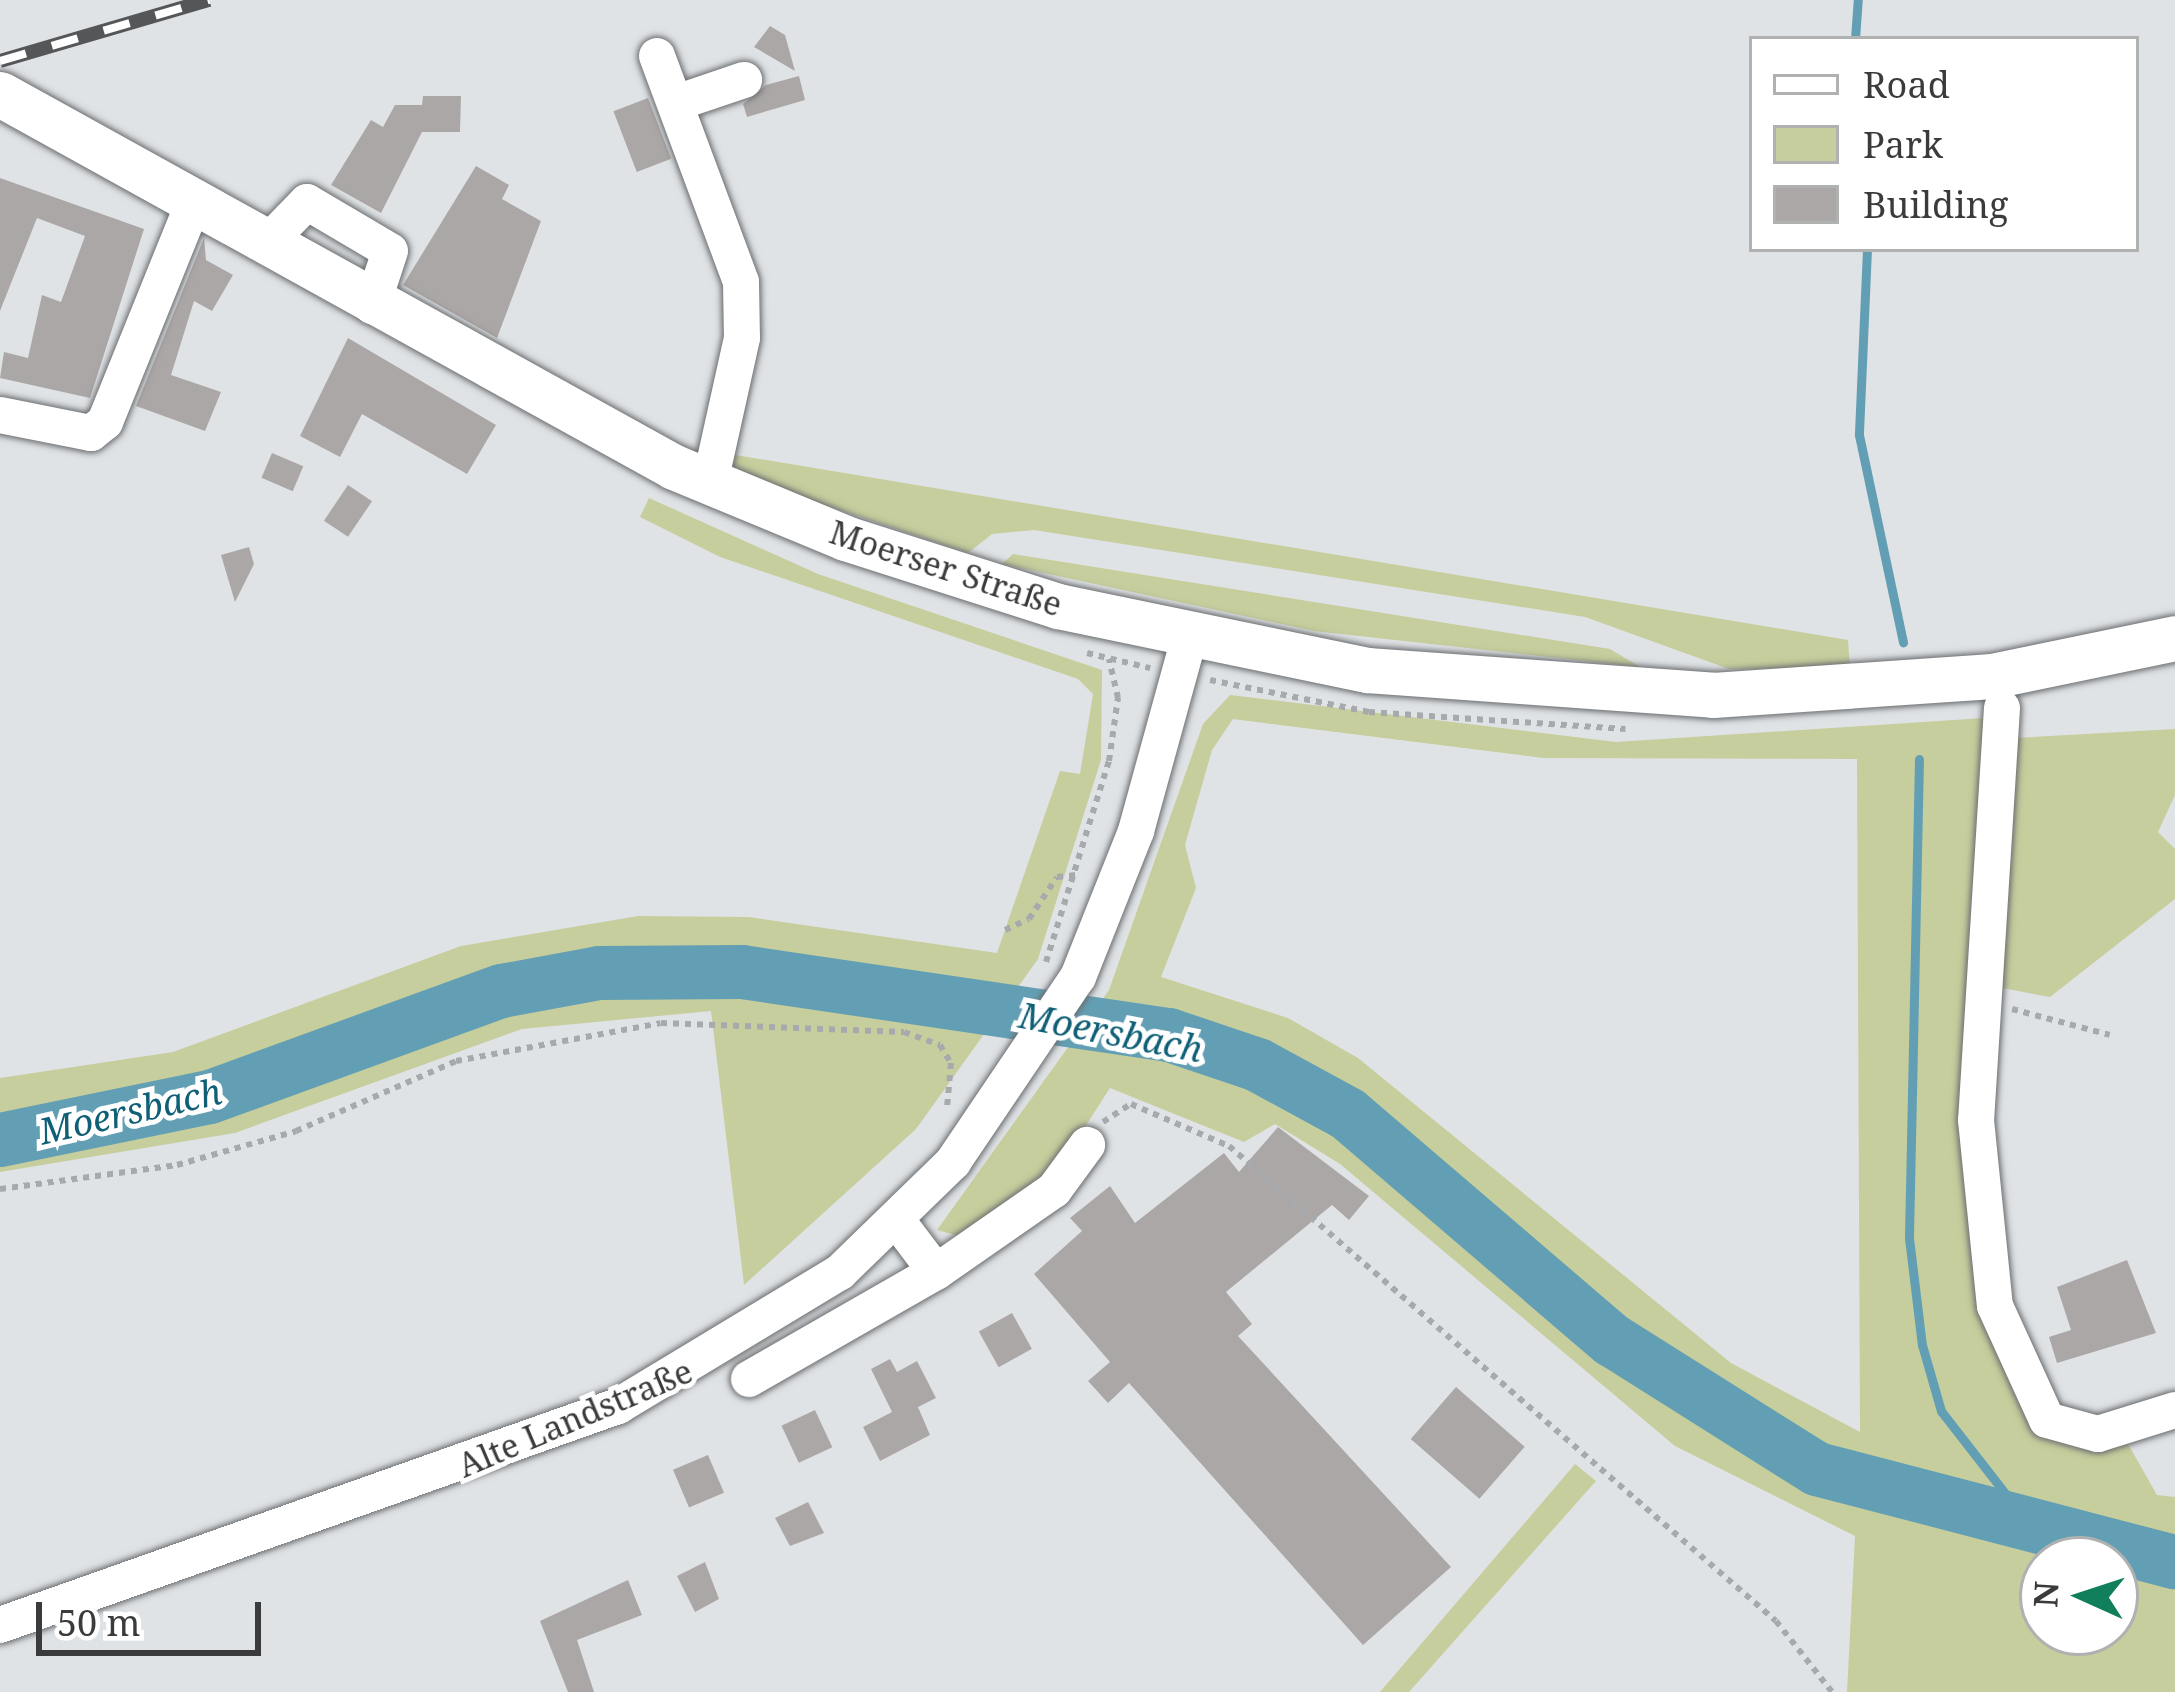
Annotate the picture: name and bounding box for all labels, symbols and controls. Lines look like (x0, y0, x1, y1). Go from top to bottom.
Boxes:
legend (1749, 36, 2139, 252)
text: Road (1863, 60, 1950, 109)
text: Park (1863, 120, 1943, 169)
text: Building (1863, 180, 2008, 229)
street label: Moerser Straße (825, 512, 1067, 624)
water label: Moersbach (1016, 993, 1206, 1071)
water label: Moersbach (35, 1069, 225, 1153)
street label: Alte Landstraße (452, 1351, 698, 1485)
north arrow (2019, 1536, 2139, 1656)
scale bar (42, 1578, 267, 1652)
text: N (2022, 1580, 2069, 1608)
text: 50 m (57, 1598, 141, 1647)

